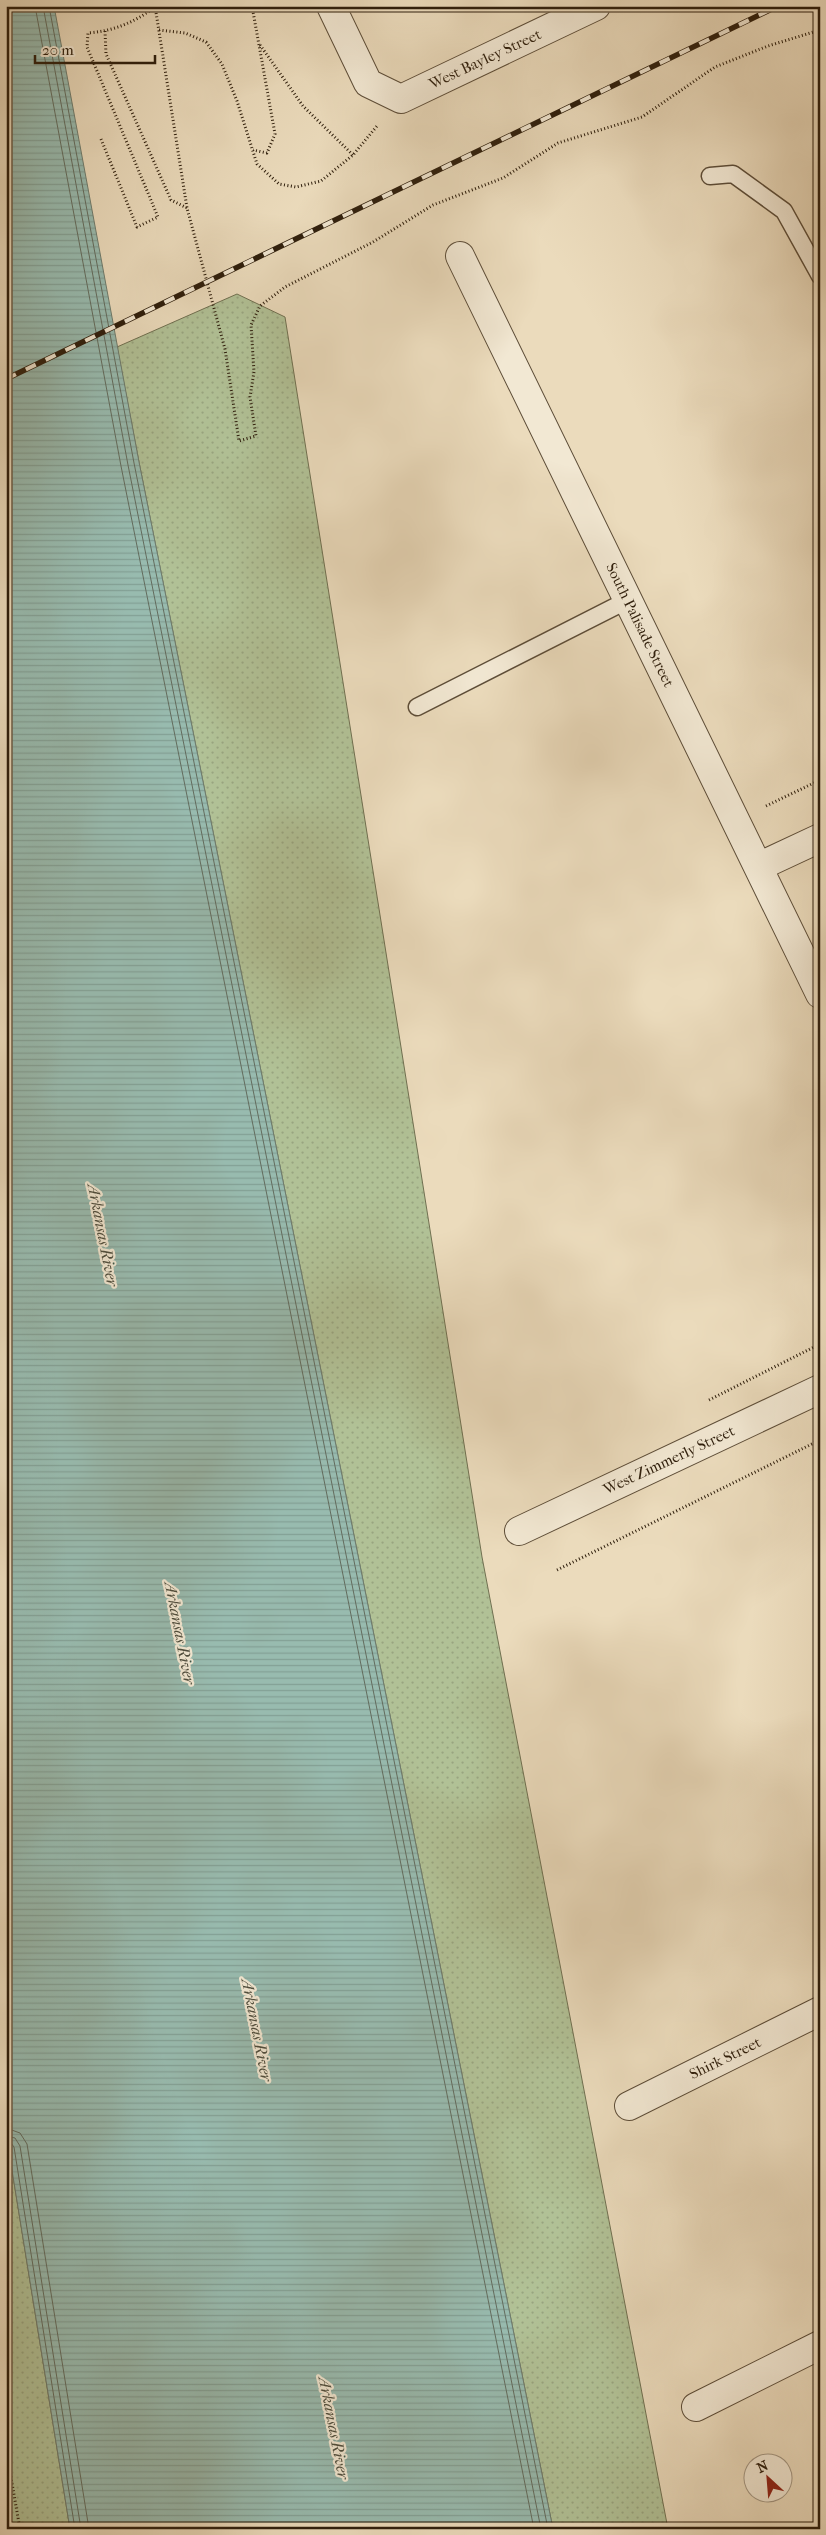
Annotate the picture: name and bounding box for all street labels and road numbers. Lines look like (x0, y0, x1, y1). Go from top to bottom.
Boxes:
street label: West Bayley Street (425, 25, 545, 93)
street label: South Palisade Street (602, 560, 678, 691)
street label: West Zimmerly Street (599, 1421, 738, 1499)
street label: Shirk Street (686, 2033, 764, 2083)

